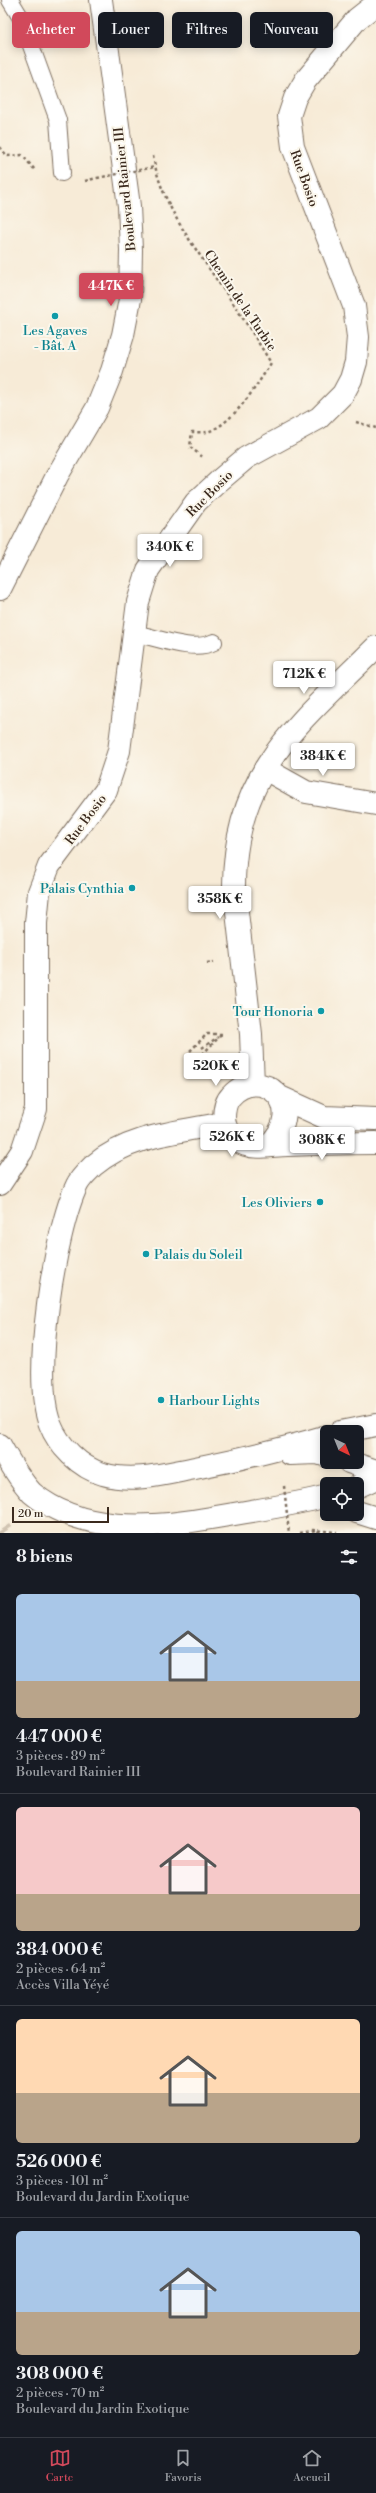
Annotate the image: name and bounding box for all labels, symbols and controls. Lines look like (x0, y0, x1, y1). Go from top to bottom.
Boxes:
chip: Acheter (12, 12, 90, 48)
chip: Louer (98, 12, 164, 48)
chip: Filtres (172, 12, 242, 48)
chip: Nouveau (250, 12, 333, 48)
street label: Boulevard Rainier III (111, 126, 140, 253)
street label: Rue Bosio (286, 148, 322, 209)
street label: Chemin de la Turbie (200, 247, 280, 354)
pin: 447K € (78, 273, 144, 307)
text: 447K € (88, 278, 134, 294)
marker: Les Agaves - Bât. A (50, 311, 60, 321)
place label: Les Agaves - Bât. A (23, 323, 88, 354)
street label: Rue Bosio (183, 467, 236, 520)
pin: 340K € (137, 534, 203, 568)
text: 340K € (146, 539, 194, 555)
pin: 712K € (271, 661, 337, 695)
text: 712K € (282, 666, 326, 682)
pin: 384K € (290, 743, 356, 777)
text: 384K € (300, 748, 346, 764)
street label: Rue Bosio (62, 791, 110, 848)
place label: Palais Cynthia (40, 881, 124, 897)
marker: Palais Cynthia (127, 883, 137, 893)
pin: 358K € (187, 886, 253, 920)
text: 358K € (197, 891, 243, 907)
place label: Tour Honoria (233, 1004, 313, 1020)
marker: Tour Honoria (316, 1006, 326, 1016)
pin: 520K € (183, 1053, 249, 1087)
text: 520K € (193, 1058, 239, 1074)
pin: 526K € (199, 1124, 265, 1158)
pin: 308K € (289, 1127, 355, 1161)
text: 526K € (209, 1129, 255, 1145)
text: 308K € (299, 1132, 345, 1148)
place label: Les Oliviers (242, 1195, 312, 1211)
marker: Les Oliviers (315, 1197, 325, 1207)
place label: Palais du Soleil (154, 1247, 243, 1263)
marker: Palais du Soleil (141, 1249, 151, 1259)
place label: Harbour Lights (169, 1393, 260, 1409)
marker: Harbour Lights (156, 1395, 166, 1405)
north arrow (320, 1425, 364, 1469)
map controls (320, 1425, 364, 1521)
button: locate (320, 1477, 364, 1521)
scale bar (12, 1505, 109, 1524)
text: 20 m (18, 1507, 43, 1521)
text: 8 biens (16, 1546, 73, 1568)
icon: filters (338, 1546, 360, 1568)
icon: home (152, 1620, 224, 1692)
text: 447 000 € (16, 1726, 102, 1748)
text: 3 pièces · 89 m² (16, 1748, 105, 1764)
text: Boulevard Rainier III (16, 1764, 141, 1780)
icon: home (152, 1833, 224, 1905)
text: 384 000 € (16, 1939, 102, 1961)
text: 2 pièces · 64 m² (16, 1961, 105, 1977)
text: Accès Villa Yéyé (16, 1977, 109, 1993)
icon: home (152, 2045, 224, 2117)
text: 526 000 € (16, 2151, 101, 2173)
text: 3 pièces · 101 m² (16, 2173, 108, 2189)
text: Boulevard du Jardin Exotique (16, 2189, 189, 2205)
icon: home (152, 2257, 224, 2329)
text: 308 000 € (16, 2363, 103, 2385)
text: 2 pièces · 70 m² (16, 2385, 104, 2401)
text: Boulevard du Jardin Exotique (16, 2401, 189, 2417)
tab: Carte (46, 2447, 73, 2485)
tab: Favoris (165, 2447, 202, 2485)
tab: Accueil (293, 2447, 330, 2485)

